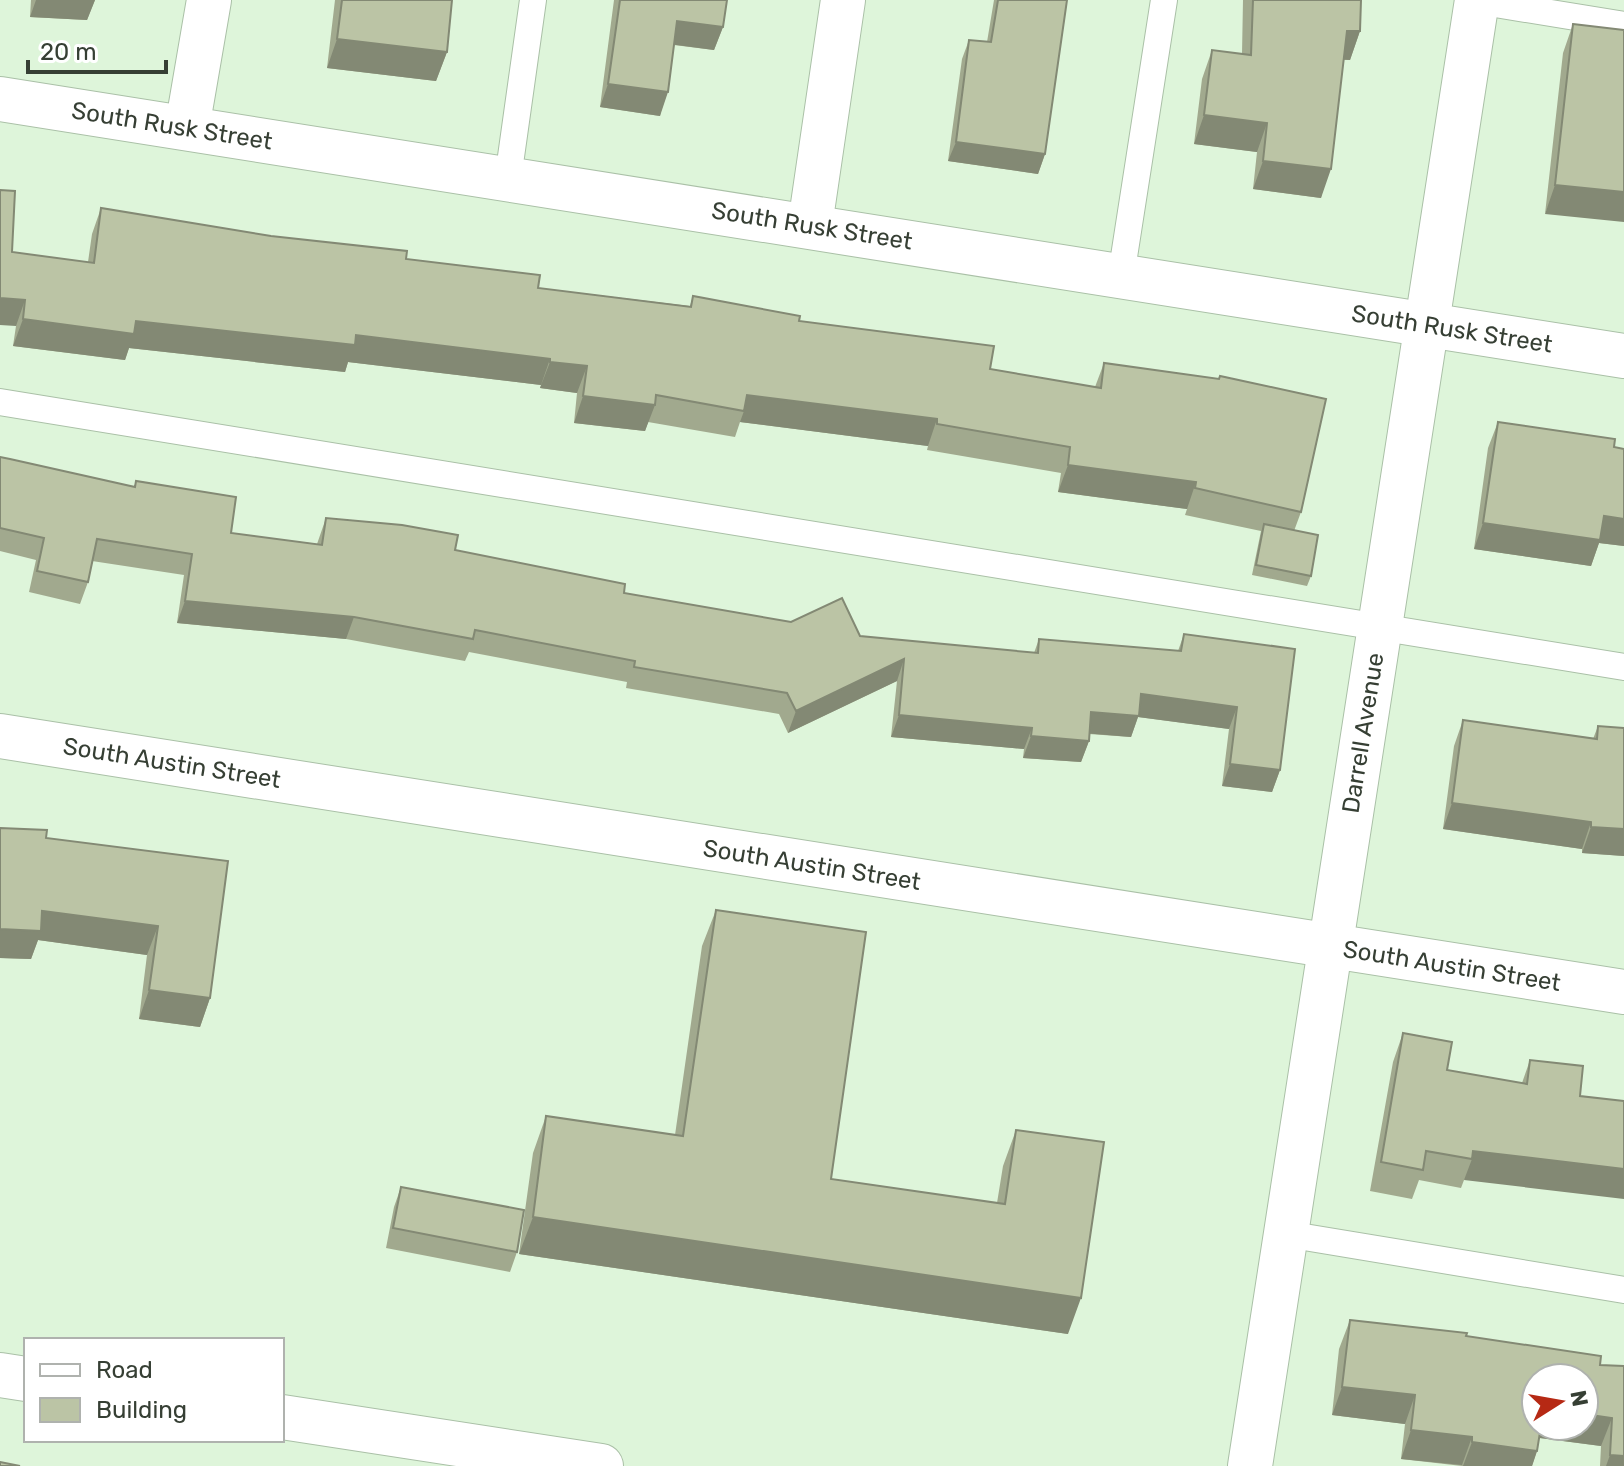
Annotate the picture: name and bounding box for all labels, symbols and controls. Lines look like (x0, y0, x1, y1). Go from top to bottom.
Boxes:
scale bar (28, 24, 166, 74)
text: 20 m (40, 38, 97, 66)
street label: South Rusk Street (70, 96, 274, 156)
street label: South Rusk Street (710, 196, 914, 256)
street label: South Rusk Street (1350, 299, 1554, 359)
street label: Darrell Avenue (1336, 651, 1390, 815)
street label: South Austin Street (61, 732, 283, 794)
street label: South Austin Street (701, 834, 923, 896)
street label: South Austin Street (1341, 935, 1563, 997)
legend (24, 1338, 284, 1442)
text: Road (96, 1356, 153, 1384)
north arrow (1520, 1362, 1600, 1442)
text: N (1564, 1388, 1594, 1409)
text: Building (96, 1396, 187, 1424)

